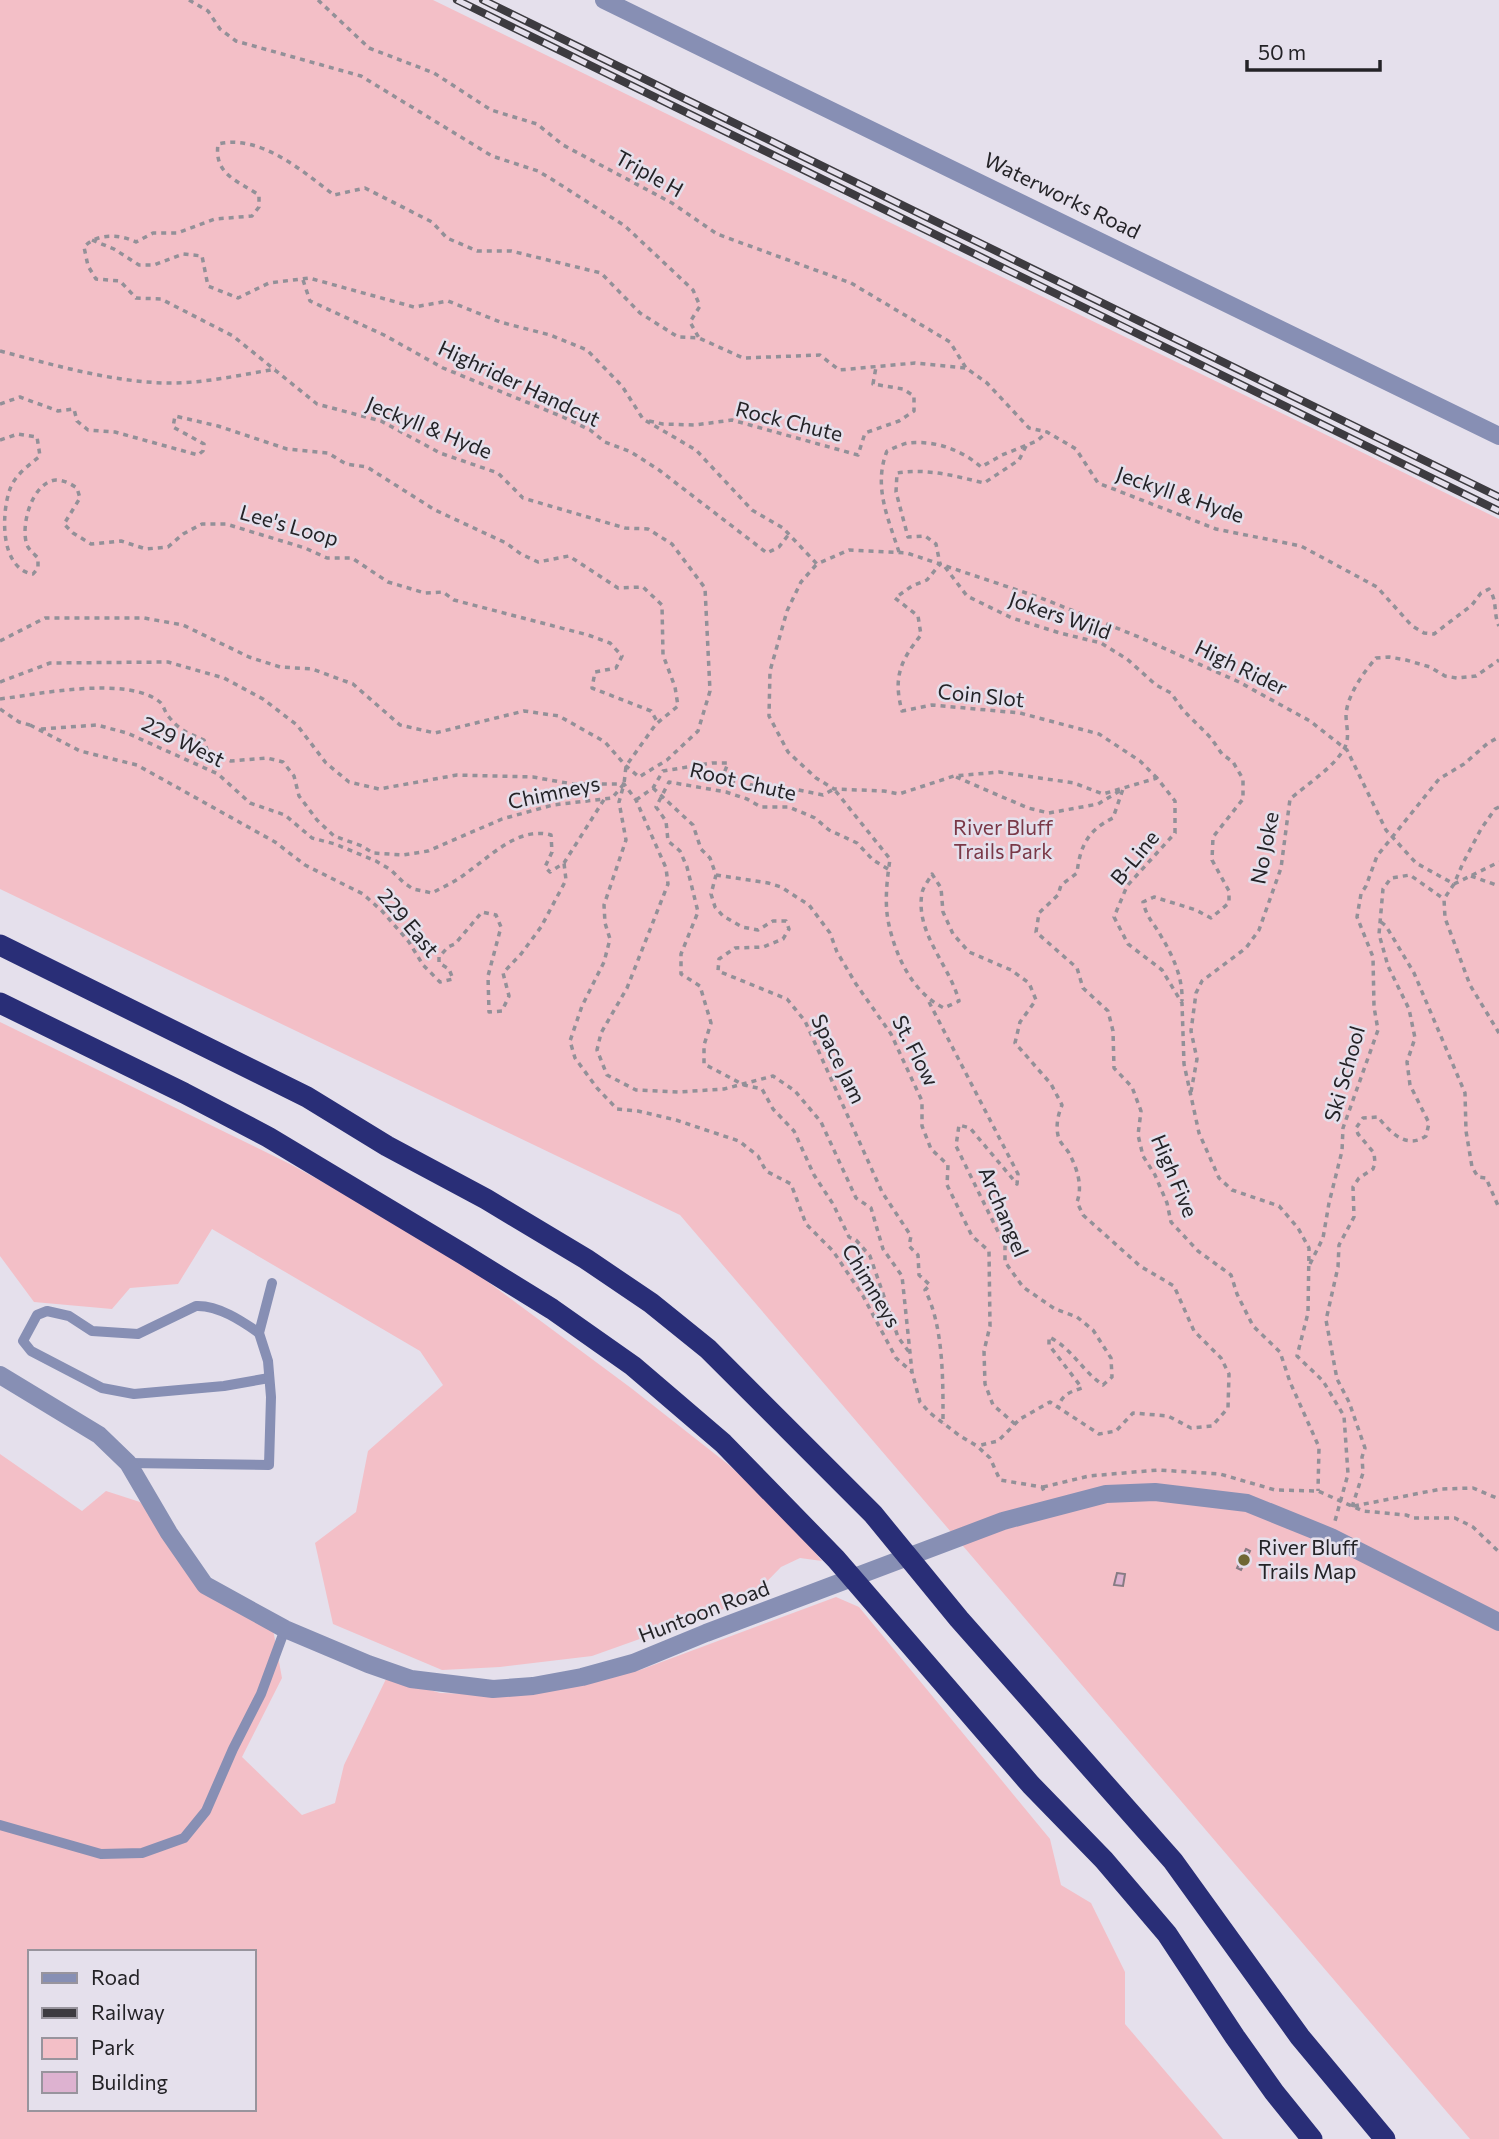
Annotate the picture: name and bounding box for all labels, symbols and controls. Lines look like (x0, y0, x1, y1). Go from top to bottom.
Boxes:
scale bar (1247, 28, 1380, 72)
text: 50 m (1258, 39, 1306, 64)
street label: Triple H (611, 144, 688, 202)
street label: Waterworks Road (981, 146, 1145, 243)
street label: Highrider Handcut (435, 334, 604, 431)
street label: Jeckyll & Hyde (363, 390, 496, 463)
street label: Rock Chute (733, 395, 845, 446)
street label: Jeckyll & Hyde (1113, 460, 1248, 527)
street label: Lee's Loop (237, 499, 342, 551)
street label: Jokers Wild (1006, 585, 1115, 644)
street label: High Rider (1191, 634, 1292, 700)
street label: Coin Slot (937, 678, 1026, 711)
street label: 229 West (138, 710, 229, 771)
street label: Root Chute (688, 756, 799, 805)
street label: Chimneys (505, 770, 602, 813)
street label: No Joke (1244, 809, 1283, 886)
park label: River Bluff Trails Park (953, 814, 1054, 863)
street label: B-Line (1104, 825, 1163, 889)
street label: 229 East (373, 883, 445, 961)
street label: Space Jam (807, 1009, 872, 1107)
street label: St. Flow (888, 1011, 945, 1090)
street label: Ski School (1318, 1023, 1369, 1124)
street label: High Five (1147, 1130, 1204, 1221)
street label: Archangel (974, 1163, 1035, 1260)
street label: Chimneys (838, 1239, 907, 1332)
place label: River Bluff Trails Map (1258, 1534, 1359, 1583)
marker: River Bluff Trails Map (1236, 1552, 1252, 1568)
street label: Huntoon Road (634, 1574, 772, 1647)
legend (28, 1950, 256, 2111)
text: Road (91, 1964, 140, 1989)
text: Railway (91, 1999, 165, 2024)
text: Park (91, 2034, 135, 2059)
text: Building (91, 2069, 168, 2094)

